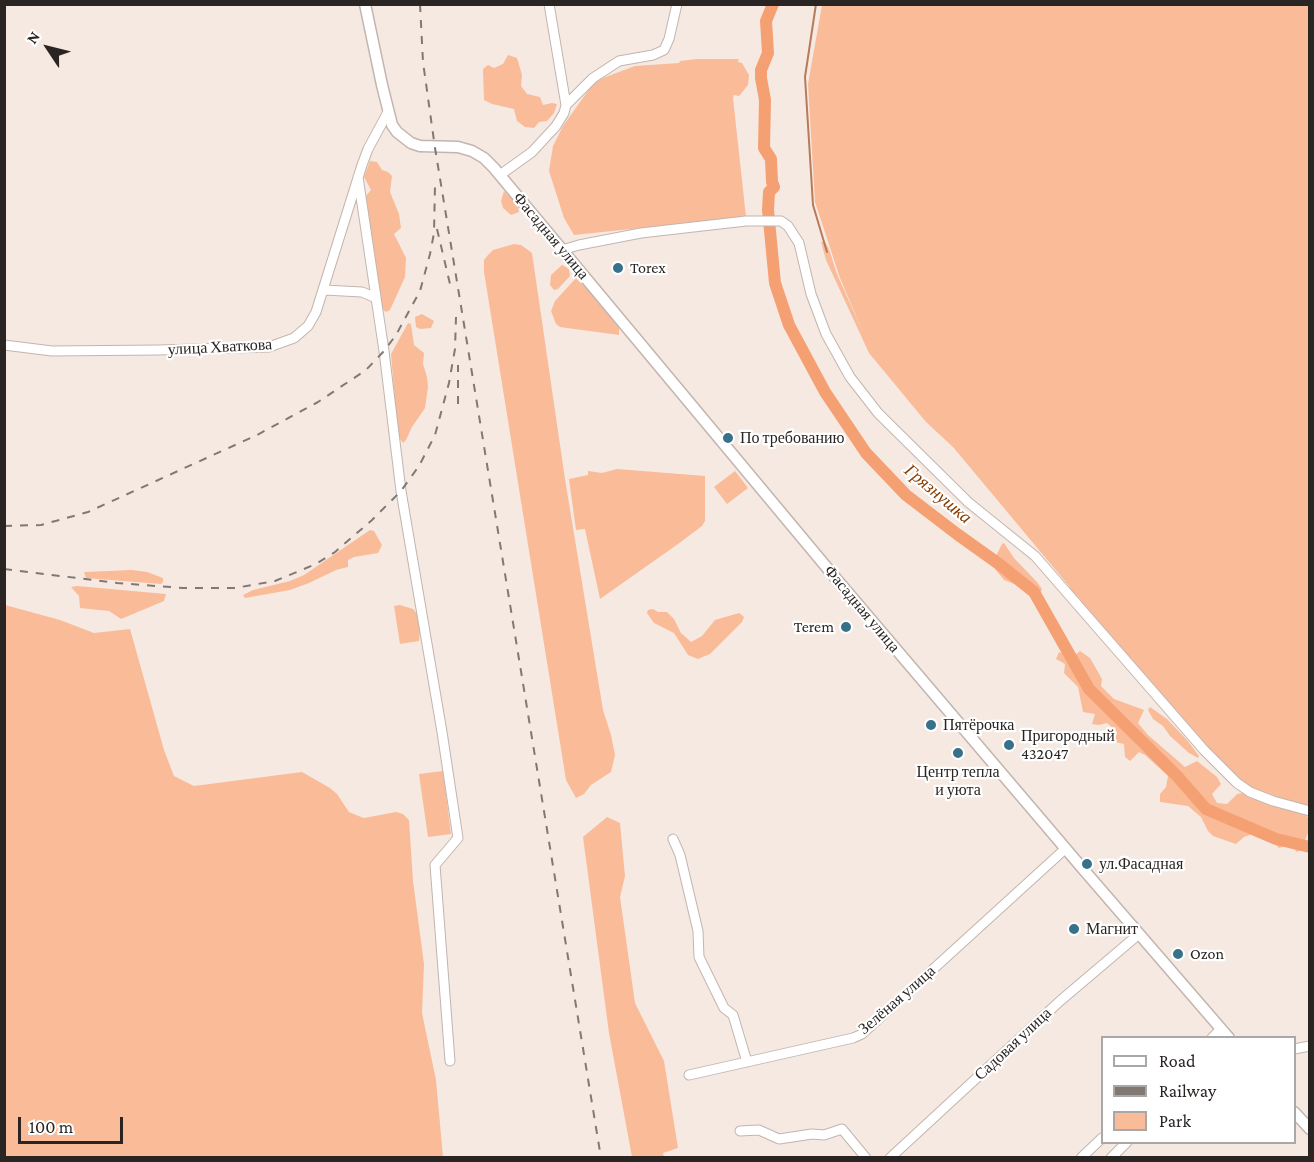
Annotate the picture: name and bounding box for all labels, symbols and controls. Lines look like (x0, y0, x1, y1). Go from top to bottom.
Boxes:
north arrow (18, 18, 78, 78)
text: N (23, 28, 43, 47)
street label: Фасадная улица (509, 189, 593, 283)
place label: Torex (630, 258, 666, 278)
marker: Torex (611, 261, 625, 275)
street label: улица Хваткова (167, 335, 273, 359)
place label: По требованию (740, 428, 845, 448)
marker: По требованию (721, 431, 735, 445)
water label: Грязнушка (900, 460, 976, 528)
street label: Фасадная улица (820, 562, 904, 656)
place label: Terem (794, 617, 834, 637)
marker: Terem (839, 620, 853, 634)
place label: Пятёрочка (943, 715, 1014, 735)
marker: Пятёрочка (924, 718, 938, 732)
place label: Пригородный 432047 (1021, 726, 1115, 764)
marker: Пригородный 432047 (1002, 738, 1016, 752)
marker: Центр тепла и уюта (951, 746, 965, 760)
place label: Центр тепла и уюта (916, 762, 1000, 800)
place label: ул.Фасадная (1099, 854, 1183, 874)
marker: ул.Фасадная (1080, 857, 1094, 871)
place label: Магнит (1086, 919, 1138, 939)
marker: Магнит (1067, 922, 1081, 936)
place label: Ozon (1190, 944, 1224, 964)
marker: Ozon (1171, 947, 1185, 961)
street label: Зелёная улица (855, 961, 939, 1039)
street label: Садовая улица (971, 1003, 1055, 1085)
legend (1101, 1036, 1296, 1144)
text: Road (1159, 1051, 1196, 1071)
text: Railway (1159, 1081, 1216, 1101)
scale bar (21, 1105, 126, 1143)
text: Park (1159, 1111, 1191, 1131)
text: 100 m (29, 1117, 73, 1137)

